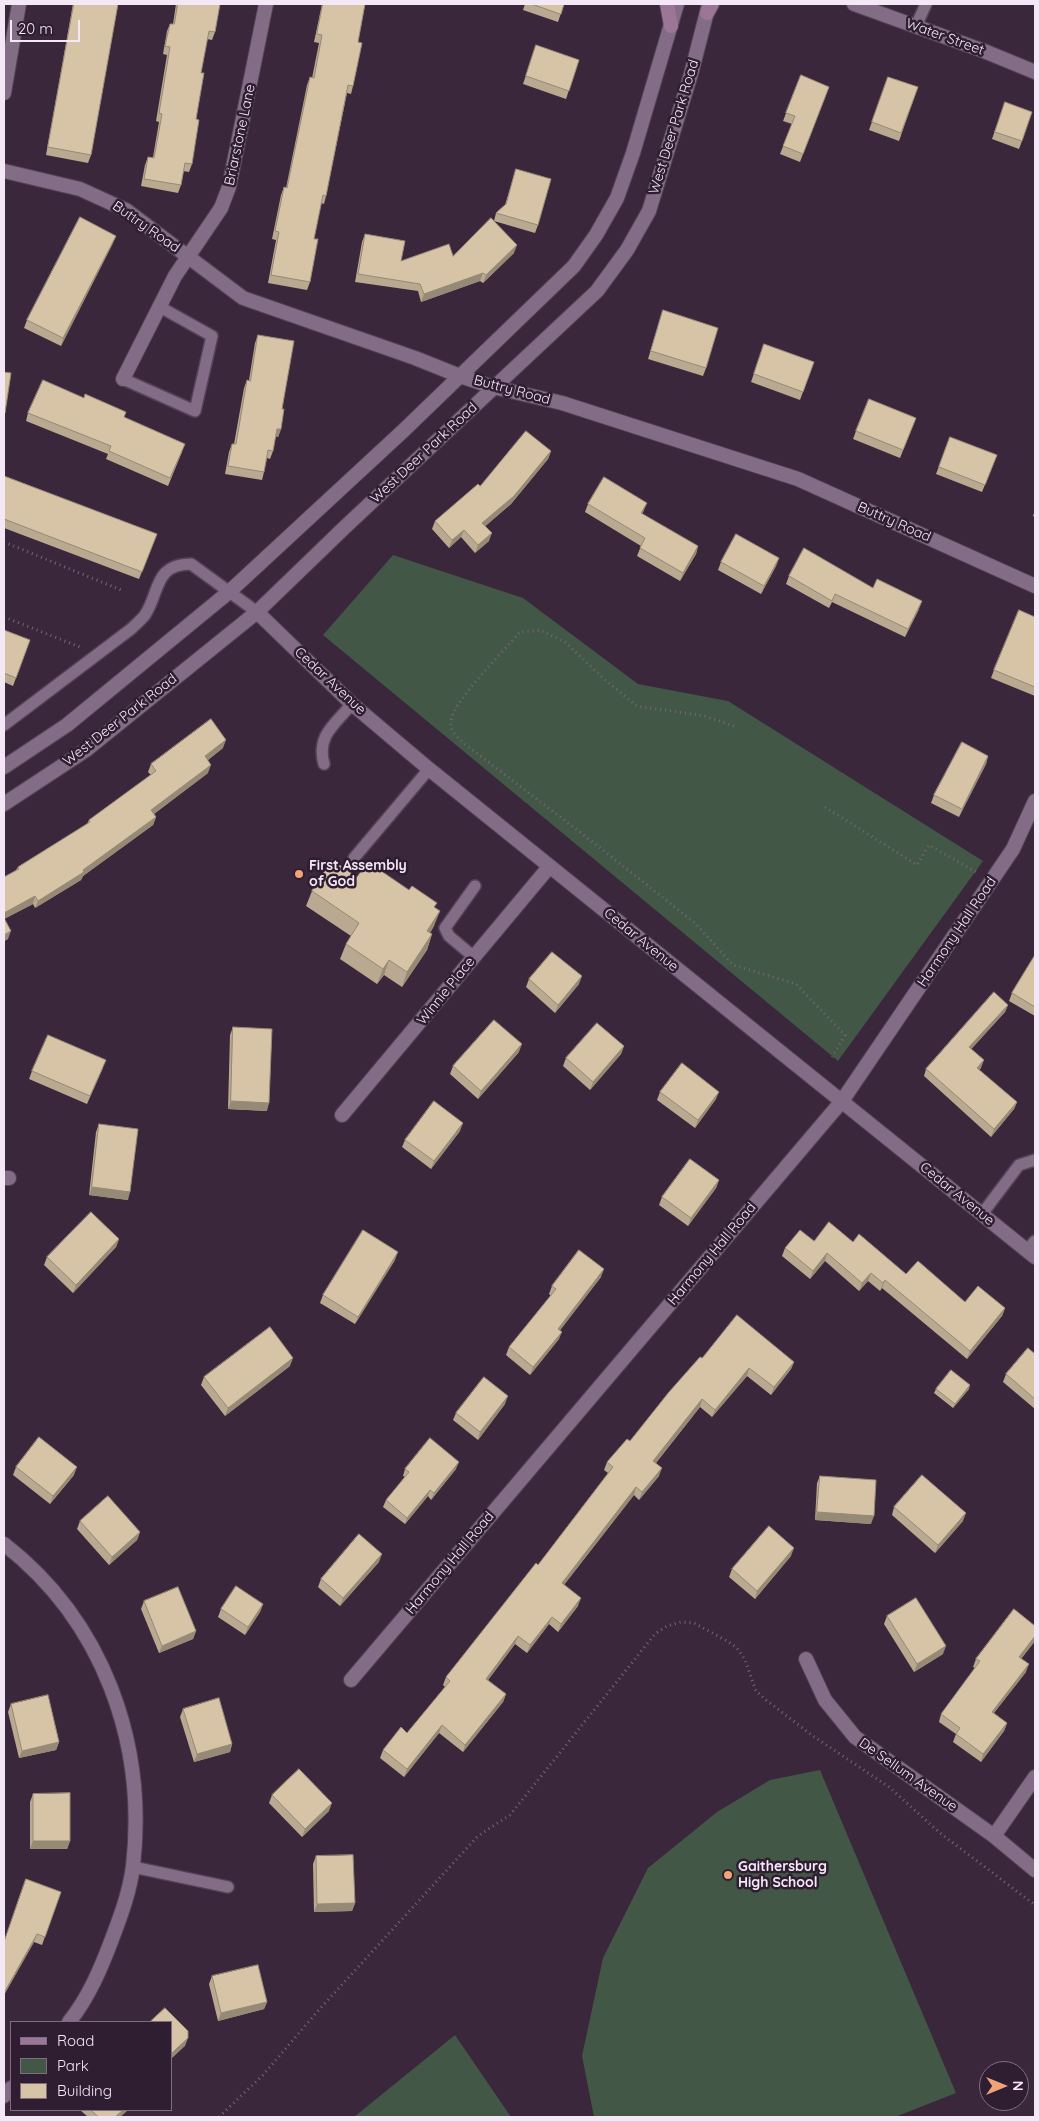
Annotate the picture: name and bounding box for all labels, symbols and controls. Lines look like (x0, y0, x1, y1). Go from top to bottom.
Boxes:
scale bar (12, 10, 82, 42)
street label: Water Street (904, 15, 986, 59)
text: 20 m (18, 19, 53, 38)
street label: West Deer Park Road (646, 58, 702, 196)
street label: Briarstone Lane (221, 83, 259, 187)
street label: Buttry Road (109, 198, 183, 256)
street label: Buttry Road (472, 372, 552, 408)
street label: West Deer Park Road (367, 399, 481, 507)
street label: Buttry Road (855, 498, 933, 546)
street label: Cedar Avenue (291, 644, 369, 718)
street label: West Deer Park Road (60, 670, 180, 770)
place label: First Assembly of God (309, 858, 407, 890)
marker: First Assembly of God (293, 868, 305, 880)
street label: Harmony Hall Road (914, 874, 1000, 990)
street label: Cedar Avenue (600, 905, 682, 975)
street label: Winnie Place (413, 954, 479, 1028)
street label: Cedar Avenue (916, 1159, 998, 1229)
street label: Harmony Hall Road (664, 1199, 760, 1309)
street label: Harmony Hall Road (402, 1508, 498, 1618)
street label: De Sellum Avenue (855, 1735, 961, 1815)
place label: Gaithersburg High School (738, 1859, 827, 1891)
marker: Gaithersburg High School (722, 1869, 734, 1881)
legend (10, 2021, 172, 2111)
text: Road (57, 2031, 94, 2050)
text: Park (57, 2056, 89, 2075)
north arrow (979, 2061, 1029, 2111)
text: Building (57, 2081, 112, 2100)
text: N (1009, 2081, 1027, 2091)

